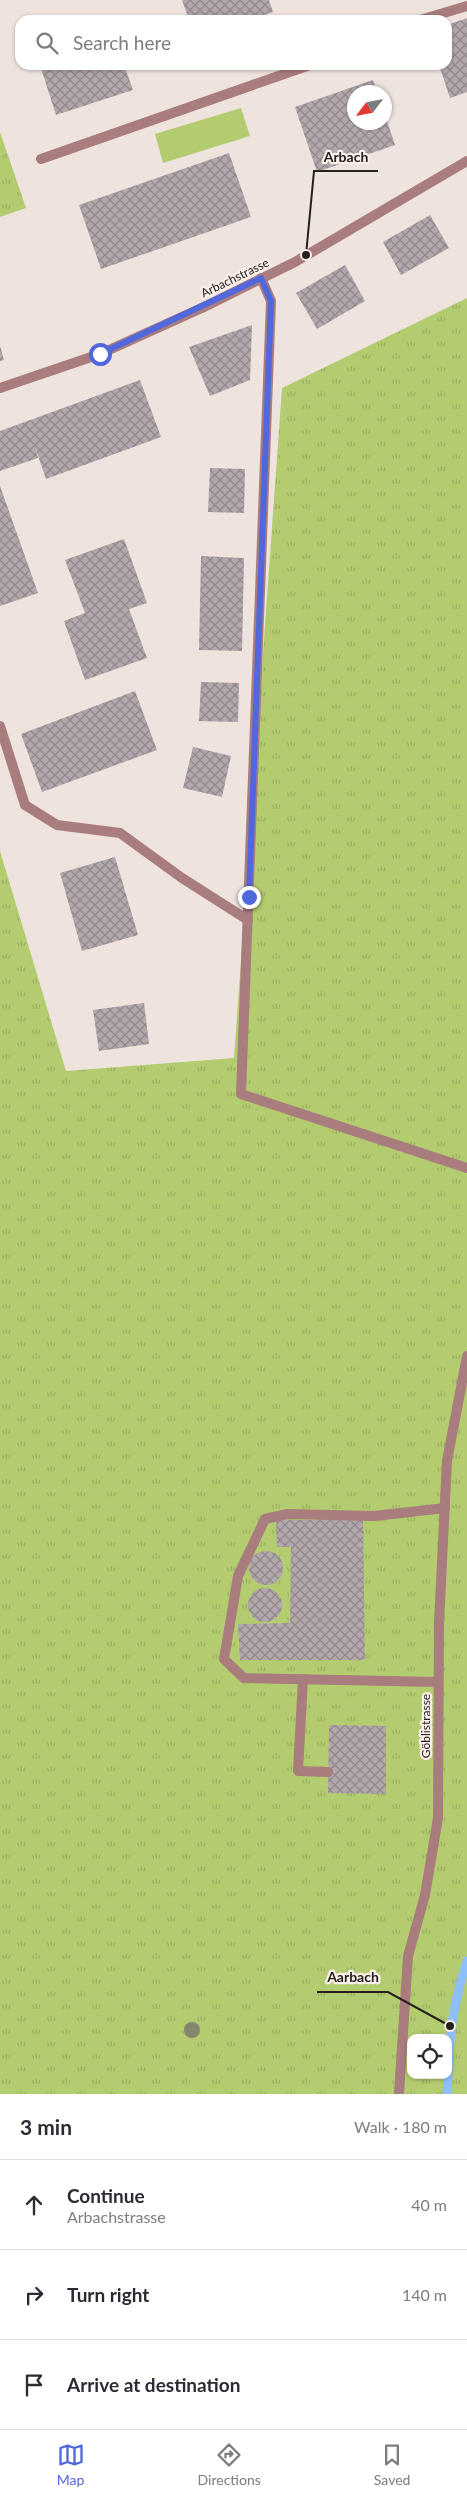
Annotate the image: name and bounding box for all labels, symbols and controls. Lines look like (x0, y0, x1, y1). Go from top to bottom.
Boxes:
search box (15, 15, 452, 70)
icon: search (33, 29, 61, 57)
text: Search here (73, 31, 171, 54)
north arrow (347, 85, 392, 130)
callout: Arbach (314, 142, 378, 171)
text: Arbach (323, 148, 368, 165)
street label: Arbachstrasse (198, 255, 271, 301)
route start (89, 343, 112, 366)
route end (238, 886, 261, 909)
street label: Göblistrasse (418, 1694, 433, 1758)
callout: Aarbach (317, 1963, 388, 1992)
text: Aarbach (326, 1968, 379, 1985)
map controls (407, 2034, 452, 2079)
button: locate (407, 2034, 452, 2079)
text: 3 min (20, 2114, 72, 2139)
text: Walk · 180 m (354, 2117, 447, 2136)
text: Continue (67, 2184, 145, 2207)
icon: ahead (20, 2191, 48, 2219)
text: 40 m (411, 2195, 447, 2214)
text: Arbachstrasse (67, 2207, 166, 2226)
icon: right (20, 2281, 48, 2309)
text: Turn right (67, 2283, 149, 2306)
text: 140 m (402, 2285, 447, 2304)
icon: arrive (20, 2371, 48, 2399)
text: Arrive at destination (67, 2373, 240, 2396)
tab: Map (57, 2441, 85, 2488)
tab: Directions (198, 2441, 261, 2488)
tab: Saved (374, 2441, 410, 2488)

